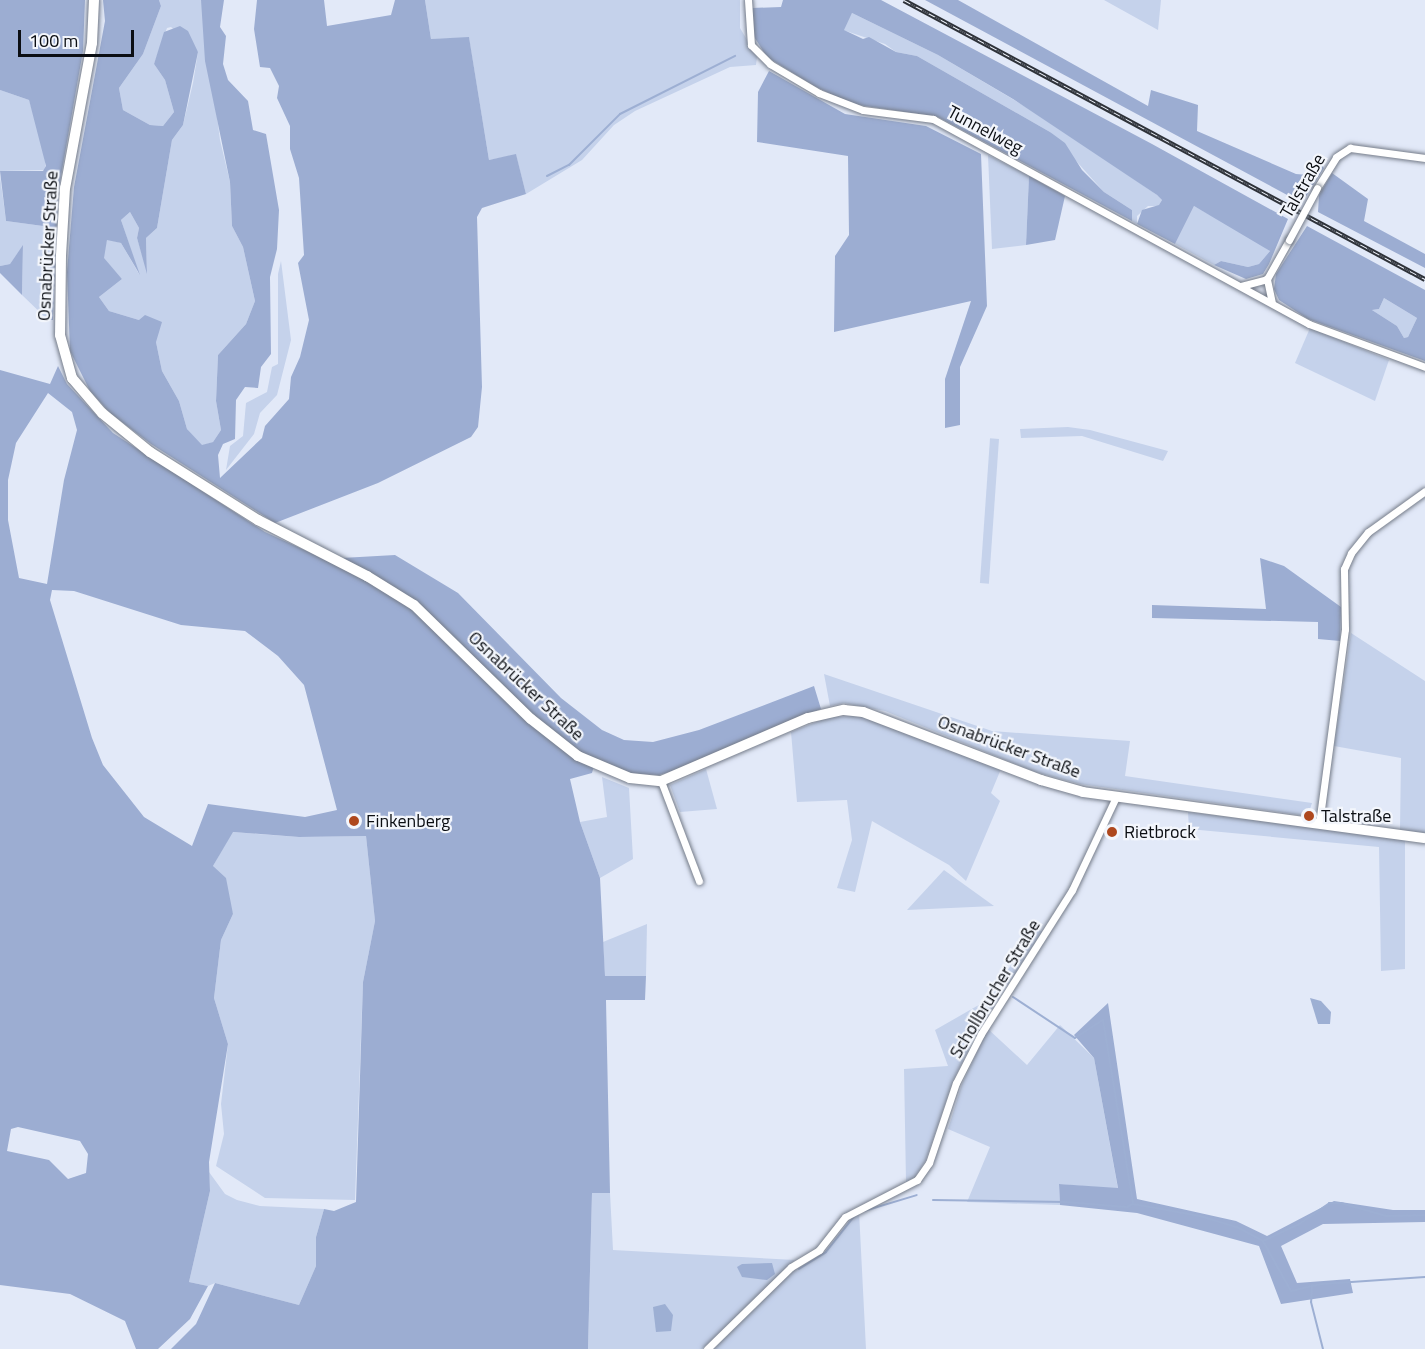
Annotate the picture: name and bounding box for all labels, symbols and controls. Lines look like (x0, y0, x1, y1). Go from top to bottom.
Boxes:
scale bar (21, 18, 136, 56)
text: 100 m (29, 27, 78, 54)
street label: Tunnelweg (944, 101, 1026, 159)
street label: Talstraße (1276, 150, 1330, 222)
street label: Osnabrücker Straße (33, 170, 63, 322)
street label: Osnabrücker Straße (464, 627, 588, 745)
street label: Osnabrücker Straße (935, 711, 1083, 783)
place label: Talstraße (1321, 805, 1391, 827)
marker: Talstraße (1302, 809, 1316, 823)
place label: Finkenberg (366, 810, 450, 832)
marker: Finkenberg (347, 814, 361, 828)
place label: Rietbrock (1124, 821, 1196, 843)
marker: Rietbrock (1105, 825, 1119, 839)
street label: Schollbrucher Straße (945, 916, 1045, 1062)

